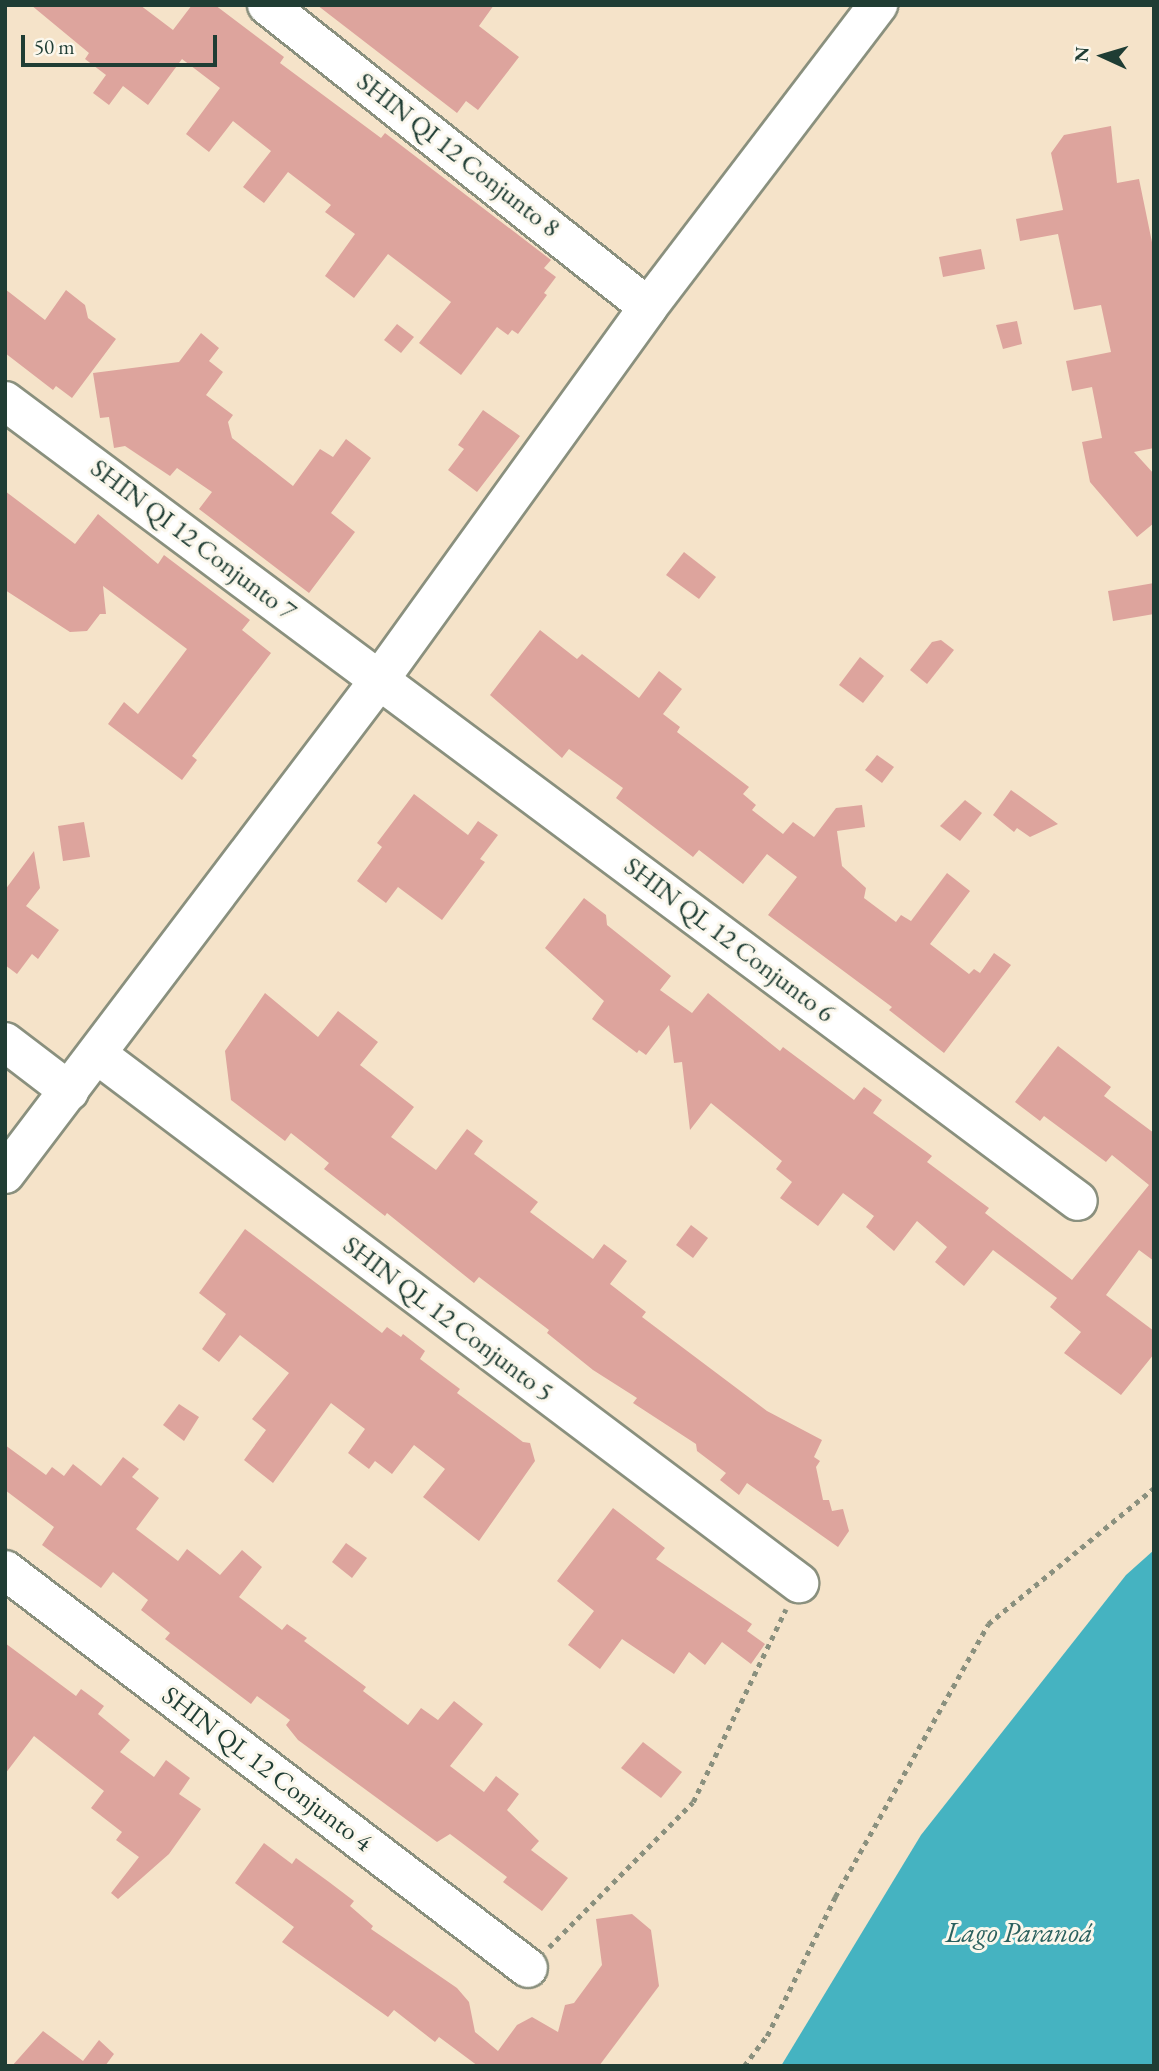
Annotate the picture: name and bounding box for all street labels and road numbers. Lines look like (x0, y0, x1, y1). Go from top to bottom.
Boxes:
street label: SHIN QI 12 Conjunto 8 (350, 66, 566, 244)
street label: SHIN QI 12 Conjunto 7 (84, 453, 302, 627)
street label: SHIN QL 12 Conjunto 6 (618, 851, 840, 1029)
street label: SHIN QL 12 Conjunto 5 (337, 1230, 559, 1408)
street label: SHIN QL 12 Conjunto 4 (156, 1680, 378, 1858)

